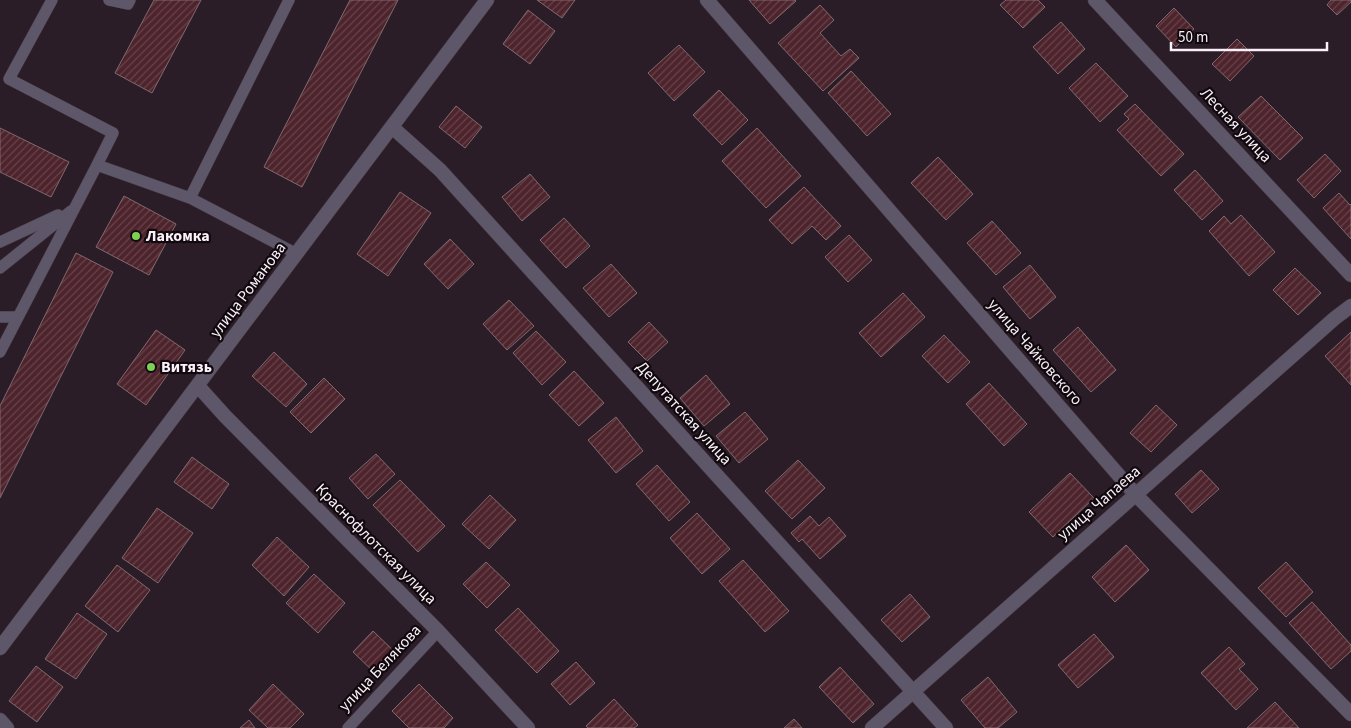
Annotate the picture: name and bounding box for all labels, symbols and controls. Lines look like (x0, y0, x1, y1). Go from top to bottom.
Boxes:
scale bar (1171, 20, 1327, 52)
text: 50 m (1178, 27, 1208, 48)
street label: Лесная улица (1195, 82, 1277, 168)
place label: Лакомка (145, 225, 210, 247)
marker: Лакомка (130, 230, 142, 242)
street label: улица Романова (205, 238, 291, 342)
street label: улица Чайковского (983, 294, 1087, 410)
place label: Витязь (161, 356, 212, 378)
street label: Депутатская улица (631, 356, 737, 470)
marker: Витязь (145, 361, 157, 373)
street label: улица Чапаева (1053, 461, 1145, 545)
street label: Краснофлотская улица (311, 479, 441, 609)
street label: улица Белякова (334, 620, 426, 716)

